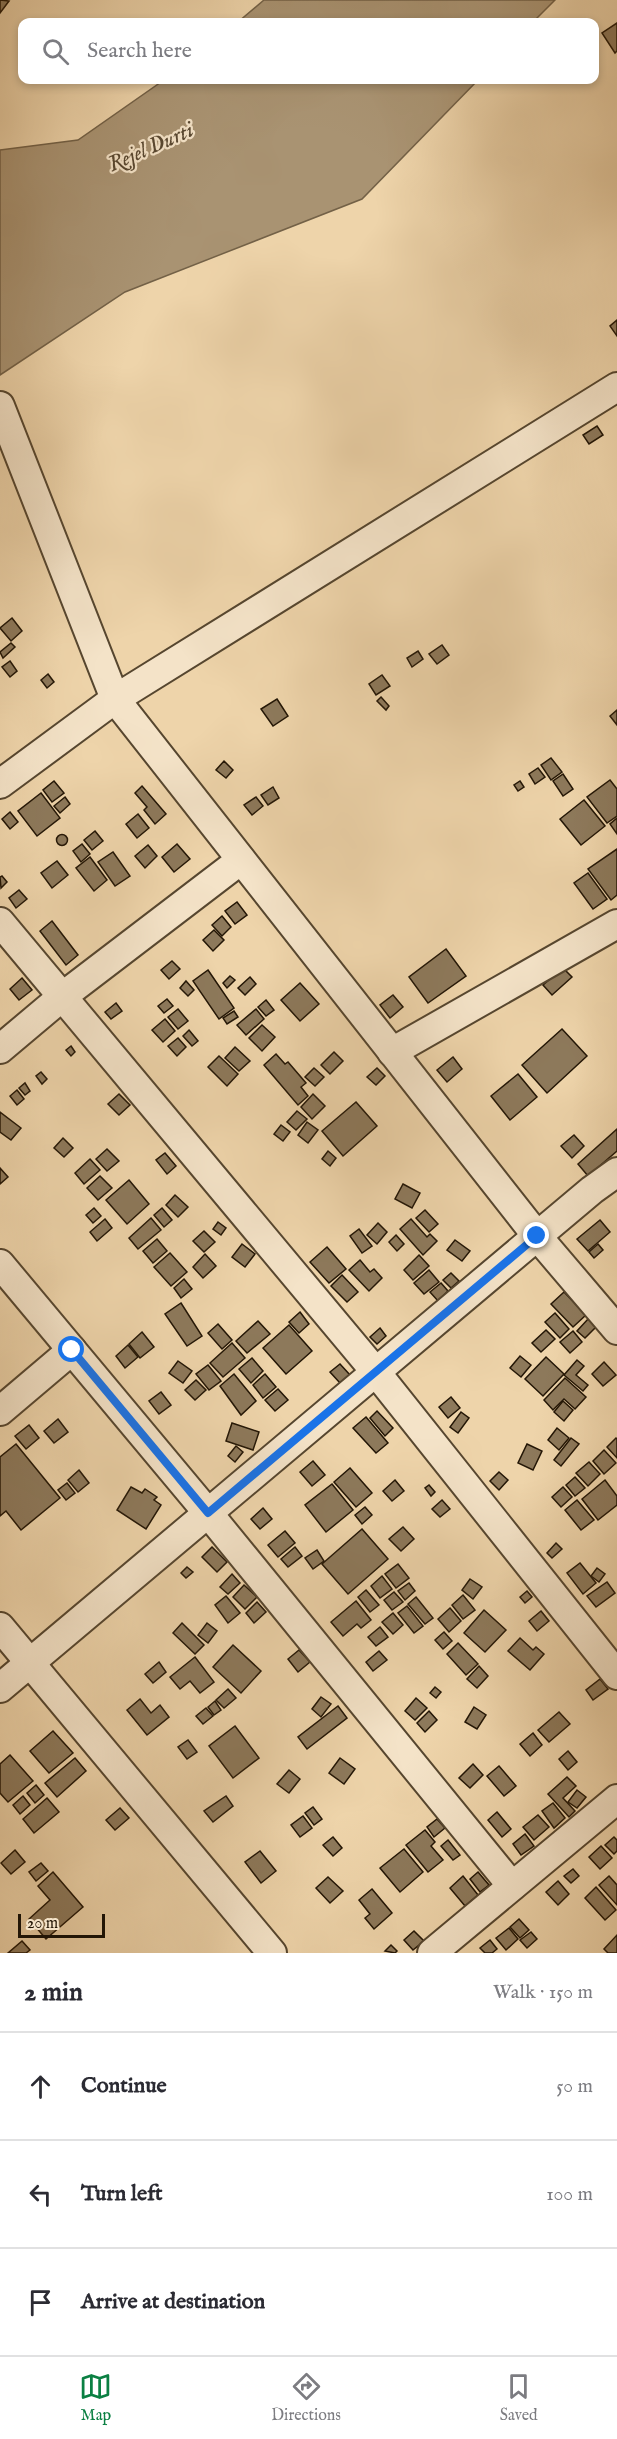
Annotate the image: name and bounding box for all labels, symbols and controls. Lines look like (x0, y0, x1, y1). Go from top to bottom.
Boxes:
search box (18, 18, 599, 84)
icon: search (39, 35, 72, 68)
text: Search here (87, 37, 192, 65)
water label: Rejel Durti (104, 116, 200, 179)
route end (523, 1222, 549, 1248)
route start (58, 1336, 84, 1362)
scale bar (18, 1911, 105, 1938)
text: 20 m (27, 1914, 58, 1934)
text: 2 min (24, 1976, 83, 2009)
text: Walk · 150 m (493, 1980, 593, 2005)
icon: ahead (24, 2070, 57, 2103)
text: Continue (81, 2072, 167, 2100)
text: 50 m (556, 2074, 593, 2099)
icon: left (24, 2178, 57, 2211)
text: Turn left (81, 2180, 163, 2208)
text: 100 m (546, 2182, 593, 2207)
icon: arrive (24, 2286, 57, 2319)
text: Arrive at destination (81, 2288, 265, 2316)
tab: Map (79, 2370, 112, 2426)
tab: Directions (271, 2370, 341, 2426)
tab: Saved (500, 2370, 538, 2426)

